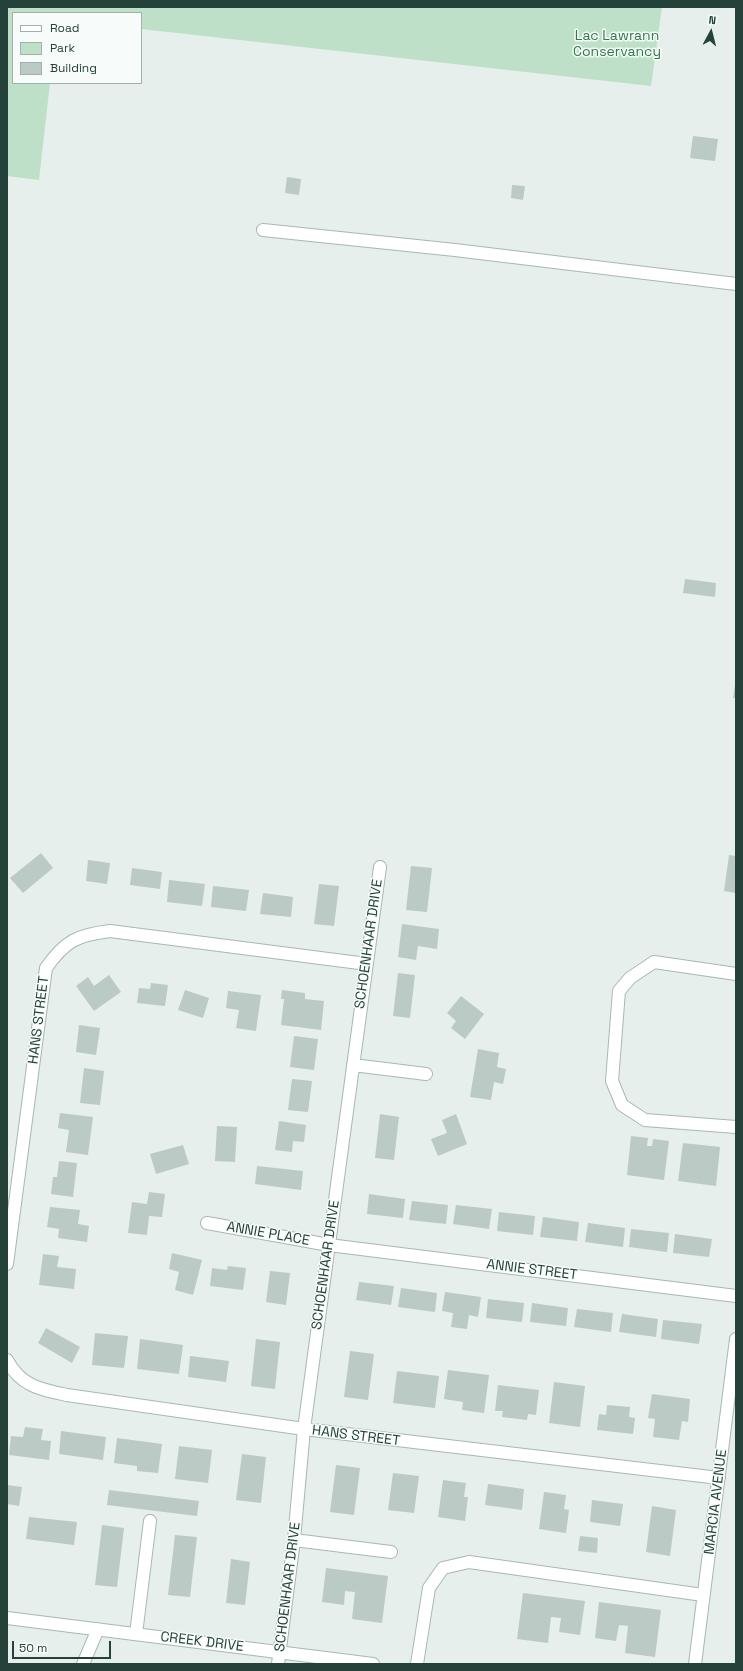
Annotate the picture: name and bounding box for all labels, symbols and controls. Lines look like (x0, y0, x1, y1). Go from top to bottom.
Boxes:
legend (12, 12, 142, 84)
north arrow (691, 12, 731, 52)
text: N (708, 13, 717, 27)
text: Road (50, 20, 79, 36)
park label: Lac Lawrann Conservancy (573, 28, 661, 60)
text: Park (50, 40, 75, 56)
text: Building (50, 60, 97, 76)
street label: SCHOENHAAR DRIVE (352, 878, 386, 1010)
street label: HANS STREET (25, 975, 53, 1065)
street label: SCHOENHAAR DRIVE (309, 1199, 343, 1331)
street label: ANNIE PLACE (225, 1218, 311, 1250)
street label: ANNIE STREET (486, 1256, 578, 1284)
street label: HANS STREET (311, 1422, 401, 1450)
street label: MARCIA AVENUE (701, 1449, 731, 1555)
street label: SCHOENHAAR DRIVE (272, 1521, 304, 1653)
street label: CREEK DRIVE (159, 1629, 245, 1655)
scale bar (14, 1633, 113, 1659)
text: 50 m (19, 1640, 47, 1656)

